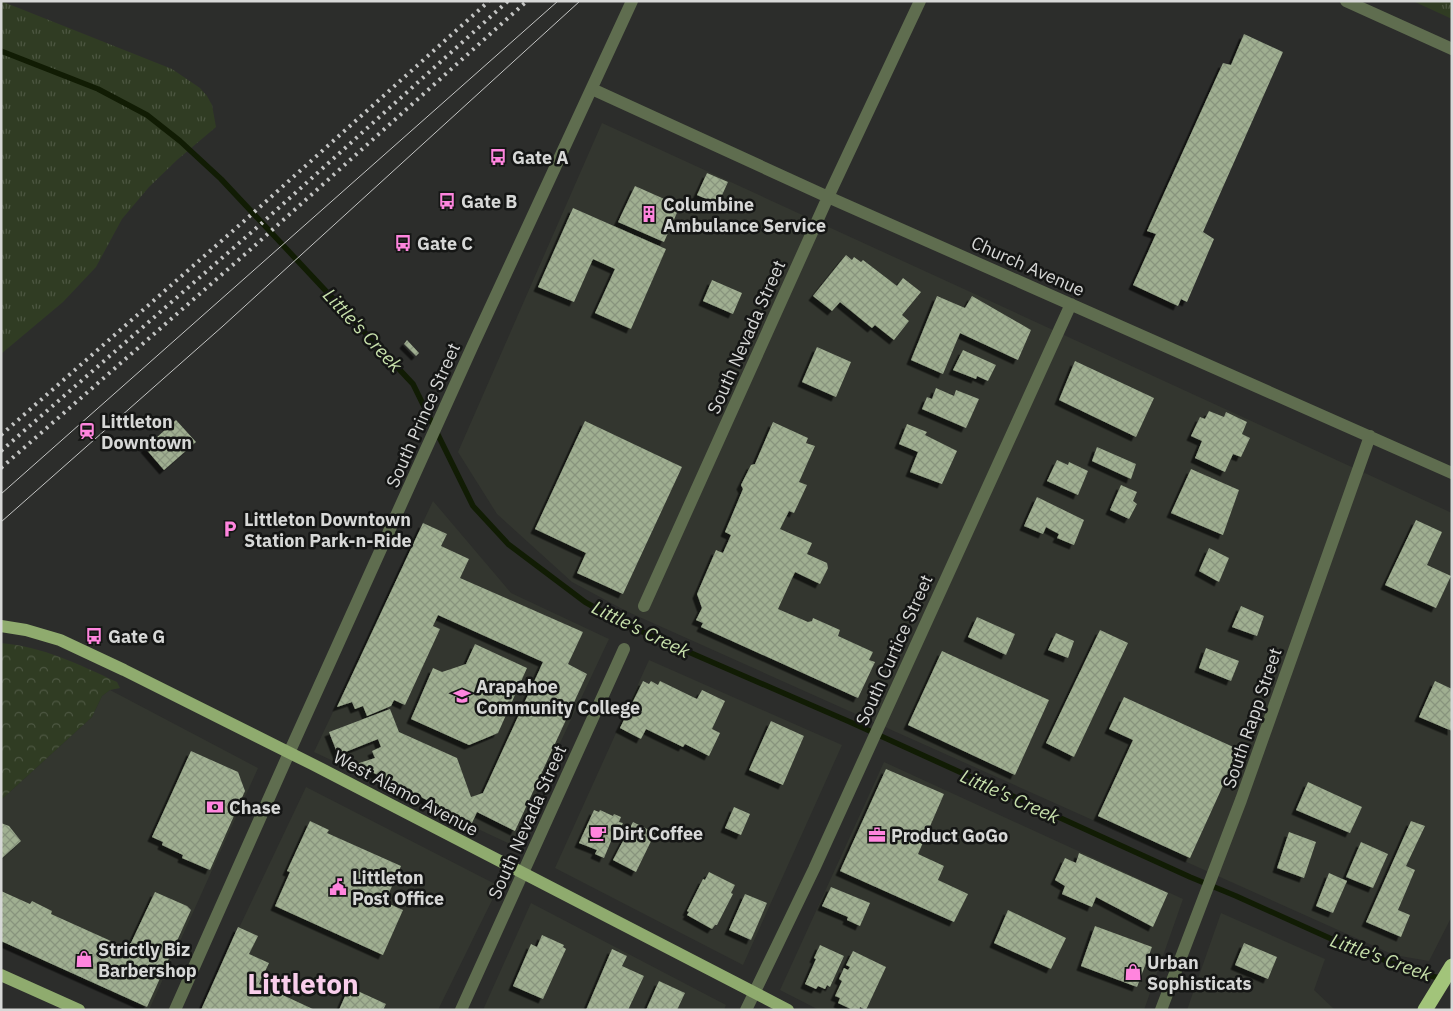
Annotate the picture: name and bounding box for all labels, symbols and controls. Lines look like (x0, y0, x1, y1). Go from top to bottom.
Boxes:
place label: Gate A (512, 146, 569, 169)
bus stop icon: Gate A (488, 147, 508, 167)
place label: Gate B (461, 190, 517, 213)
bus stop icon: Gate B (437, 191, 457, 211)
place label: Columbine Ambulance Service (663, 193, 826, 237)
building icon: Columbine Ambulance Service (639, 204, 659, 224)
street label: Church Avenue (968, 231, 1088, 301)
place label: Gate C (417, 232, 473, 255)
bus stop icon: Gate C (393, 233, 413, 253)
street label: South Nevada Street (702, 256, 790, 418)
water label: Little's Creek (318, 283, 409, 378)
street label: South Prince Street (381, 339, 465, 491)
place label: Littleton Downtown (101, 410, 192, 454)
station icon: Littleton Downtown (77, 421, 97, 441)
place label: Littleton Downtown Station Park-n-Ride (244, 508, 412, 552)
parking icon: Littleton Downtown Station Park-n-Ride (220, 519, 240, 539)
street label: South Curtice Street (850, 571, 938, 729)
water label: Little's Creek (588, 595, 695, 664)
place label: Gate G (108, 625, 165, 648)
bus stop icon: Gate G (84, 626, 104, 646)
street label: South Rapp Street (1217, 645, 1287, 791)
place label: Arapahoe Community College (476, 675, 640, 719)
school or university icon: Arapahoe Community College (452, 686, 472, 706)
street label: South Nevada Street (483, 741, 571, 903)
street label: West Alamo Avenue (330, 745, 483, 841)
water label: Little's Creek (957, 763, 1064, 829)
place label: Chase (229, 796, 281, 819)
bank icon: Chase (205, 797, 225, 817)
place label: Dirt Coffee (612, 822, 703, 845)
cafe icon: Dirt Coffee (588, 823, 608, 843)
place label: Product GoGo (891, 824, 1008, 847)
office icon: Product GoGo (867, 825, 887, 845)
place label: Littleton Post Office (352, 866, 444, 910)
public building icon: Littleton Post Office (328, 877, 348, 897)
water label: Little's Creek (1327, 928, 1436, 987)
place label: Strictly Biz Barbershop (98, 938, 197, 982)
shop icon: Strictly Biz Barbershop (74, 949, 94, 969)
place label: Urban Sophisticats (1147, 951, 1252, 995)
shop icon: Urban Sophisticats (1123, 962, 1143, 982)
district label: Littleton (247, 965, 359, 1002)

